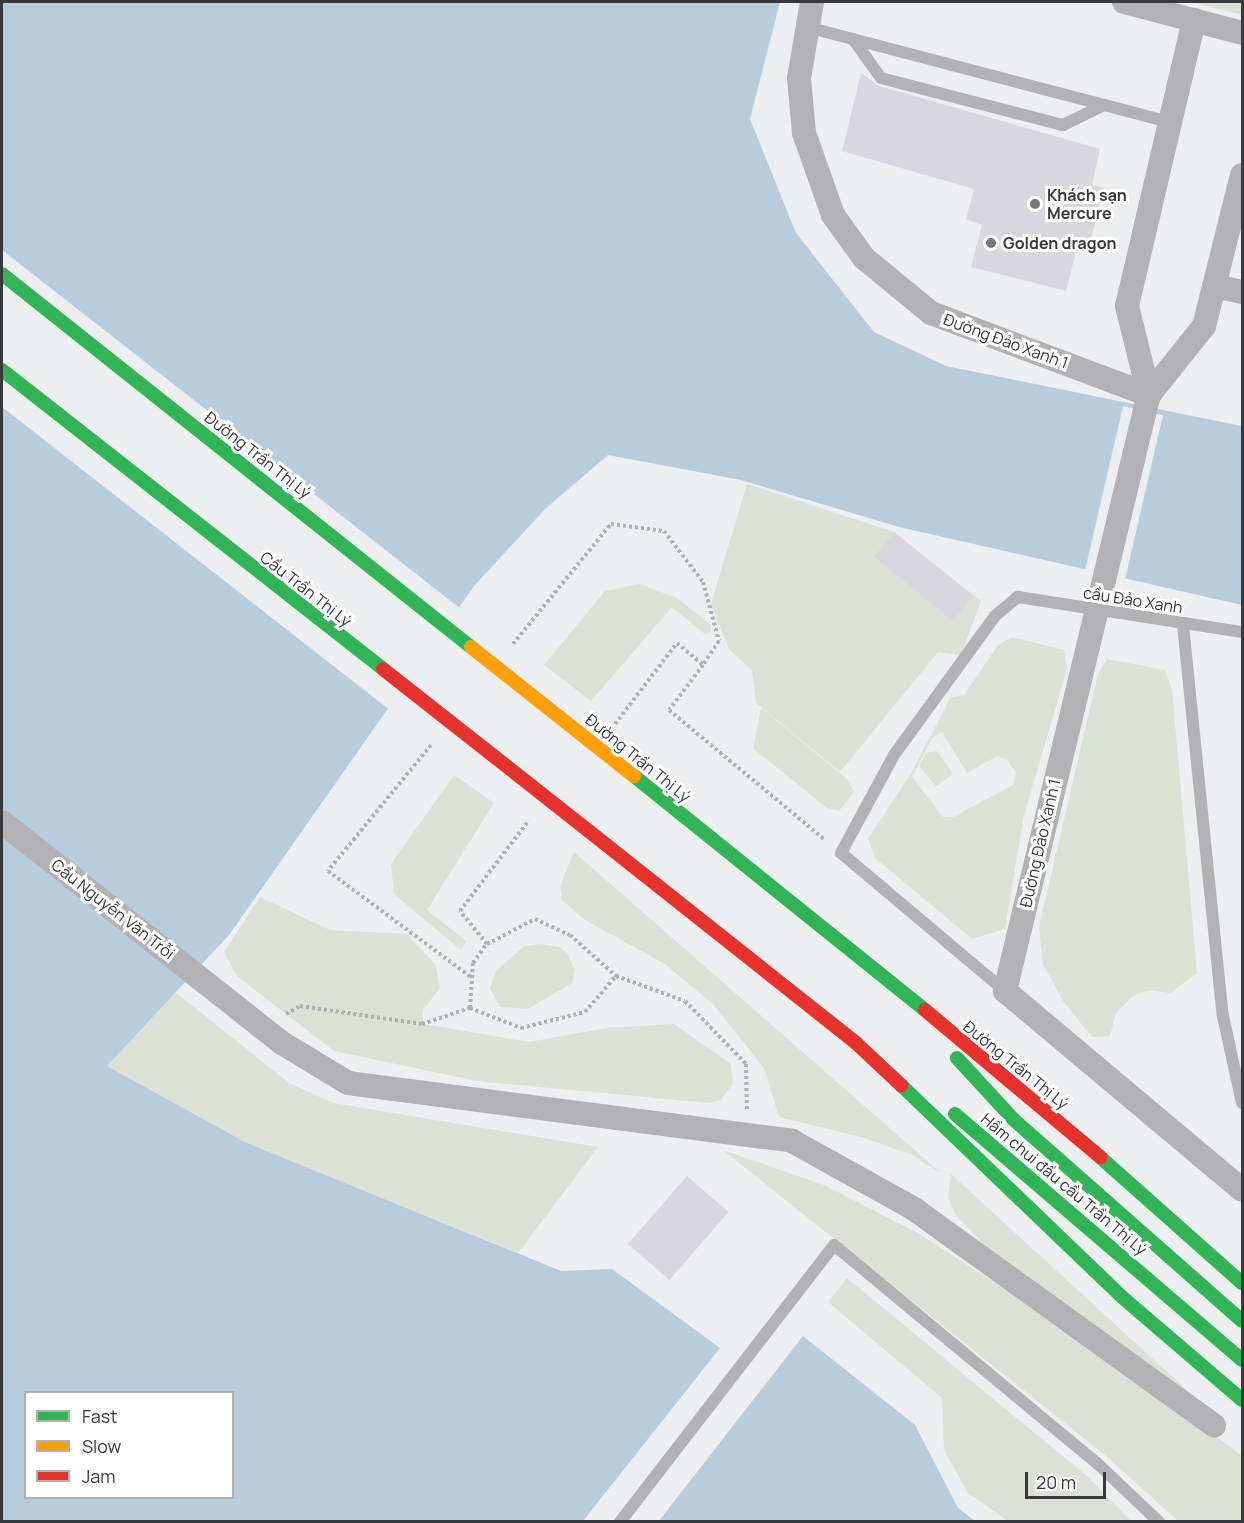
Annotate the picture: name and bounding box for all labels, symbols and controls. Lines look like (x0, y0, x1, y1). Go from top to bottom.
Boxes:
place label: Khách sạn Mercure (1047, 185, 1127, 223)
marker: Khách sạn Mercure (1028, 197, 1042, 211)
place label: Golden dragon (1003, 233, 1117, 253)
marker: Golden dragon (984, 236, 998, 250)
street label: Đường Đảo Xanh 1 (941, 310, 1071, 372)
street label: Đường Trần Thị Lý (201, 408, 315, 502)
street label: Cầu Trần Thị Lý (257, 547, 355, 631)
street label: cầu Đảo Xanh (1082, 583, 1184, 617)
street label: Đường Trần Thị Lý (582, 710, 694, 806)
street label: Đường Đảo Xanh 1 (1016, 777, 1064, 909)
street label: Cầu Nguyễn Văn Trỗi (48, 855, 178, 963)
street label: Đường Trần Thị Lý (960, 1017, 1072, 1113)
street label: Hầm chui đầu cầu Trần Thị Lý (977, 1109, 1151, 1259)
legend (24, 1391, 234, 1499)
text: Fast (82, 1404, 117, 1428)
text: Slow (82, 1434, 121, 1458)
scale bar (1028, 1460, 1109, 1498)
text: Jam (82, 1464, 116, 1488)
text: 20 m (1036, 1470, 1076, 1494)

